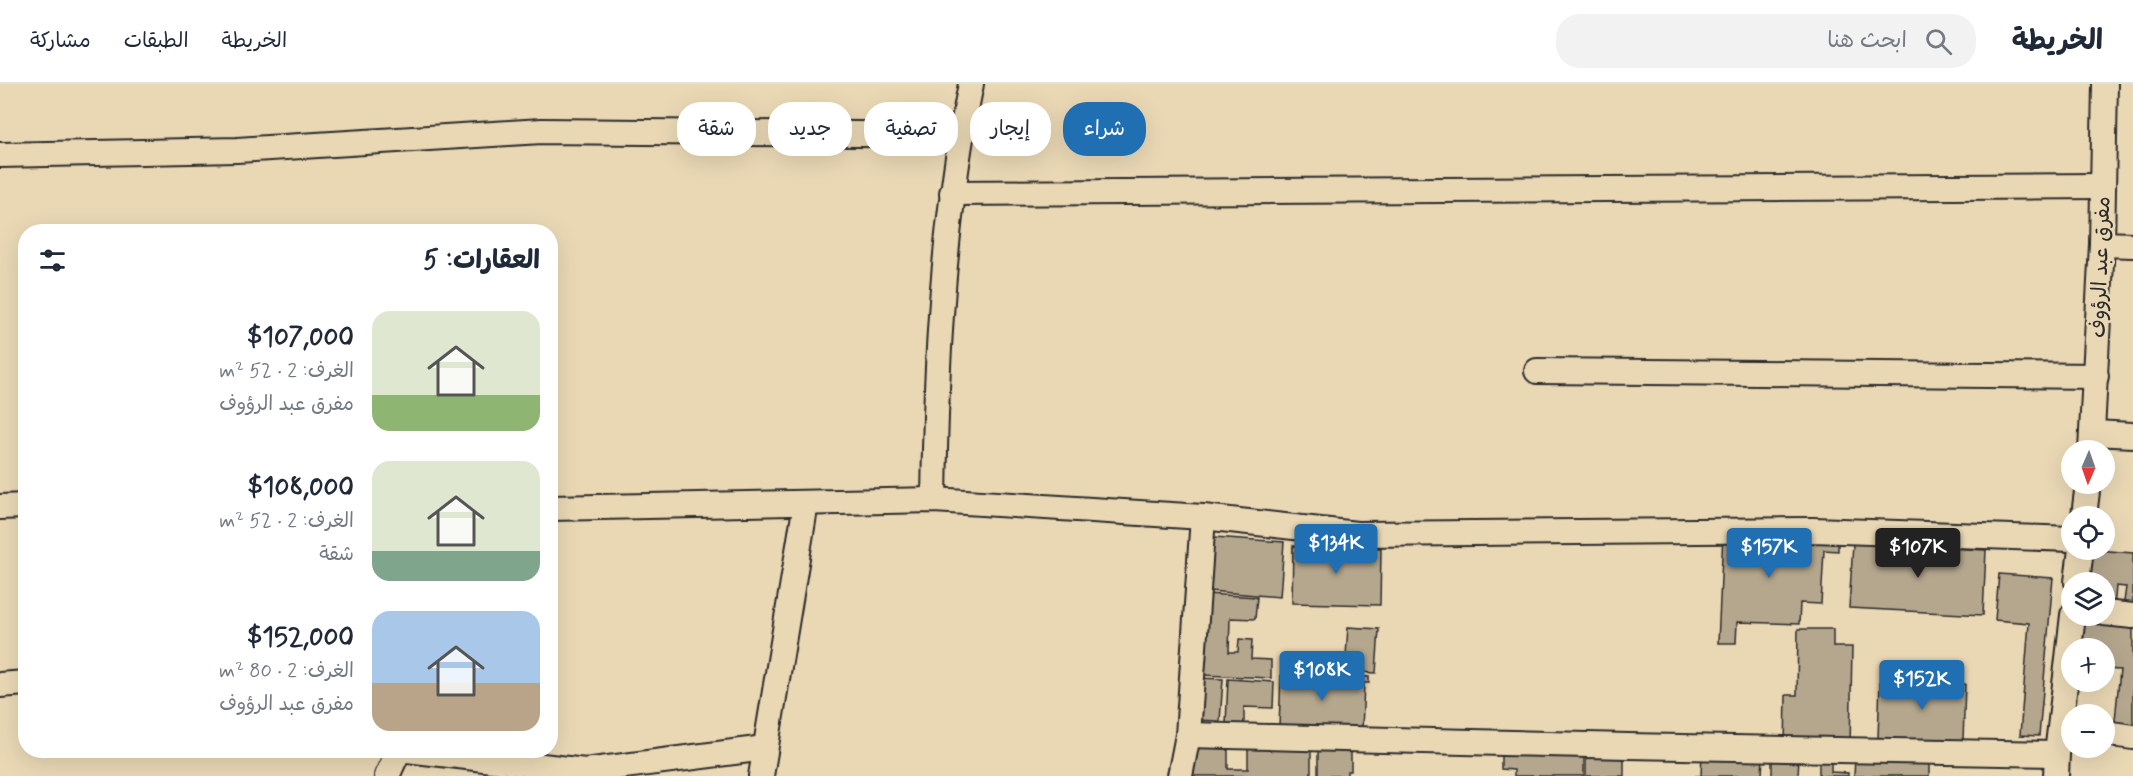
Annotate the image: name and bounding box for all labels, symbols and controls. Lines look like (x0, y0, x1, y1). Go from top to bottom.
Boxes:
search box (1556, 14, 1976, 68)
text: الخريطة (2012, 23, 2103, 60)
icon: search (1922, 25, 1955, 58)
text: مشاركة (30, 27, 91, 55)
text: الطبقات (124, 27, 189, 55)
text: الخريطة (222, 27, 287, 55)
text: ابحث هنا (1827, 27, 1907, 55)
chip: شقة (677, 102, 756, 156)
chip: جديد (768, 102, 852, 156)
chip: تصفية (864, 102, 958, 156)
chip: إيجار (970, 102, 1051, 156)
chip: شراء (1063, 102, 1146, 156)
street label: مفرق عبد الرؤوف (2085, 196, 2117, 338)
icon: filters (36, 244, 69, 277)
text: العقارات: 5 (423, 244, 540, 278)
text: $107,000 (247, 321, 354, 355)
icon: home (420, 335, 492, 407)
text: الغرف: 2 · 52 m² (219, 358, 354, 385)
text: مفرق عبد الرؤوف (219, 391, 354, 418)
north arrow (2061, 440, 2115, 494)
map controls (2061, 440, 2115, 758)
text: $108,000 (248, 471, 354, 505)
icon: home (420, 485, 492, 557)
button: locate (2061, 506, 2115, 560)
text: الغرف: 2 · 52 m² (219, 508, 354, 535)
pin: $134K (1294, 524, 1378, 575)
pin: $157K (1727, 528, 1811, 579)
pin: $107K (1876, 528, 1960, 579)
text: $134K (1308, 530, 1364, 557)
text: $157K (1741, 534, 1797, 561)
text: $107K (1889, 534, 1947, 561)
text: شقة (319, 541, 354, 568)
button: layers (2061, 572, 2115, 626)
text: $152,000 (247, 621, 354, 655)
icon: home (420, 635, 492, 707)
button: + (2061, 638, 2115, 692)
pin: $108K (1280, 651, 1364, 702)
text: $108K (1293, 657, 1351, 684)
text: الغرف: 2 · 80 m² (219, 658, 354, 685)
pin: $152K (1880, 660, 1964, 711)
text: $152K (1893, 666, 1951, 693)
text: مفرق عبد الرؤوف (219, 691, 354, 718)
button: − (2061, 704, 2115, 758)

